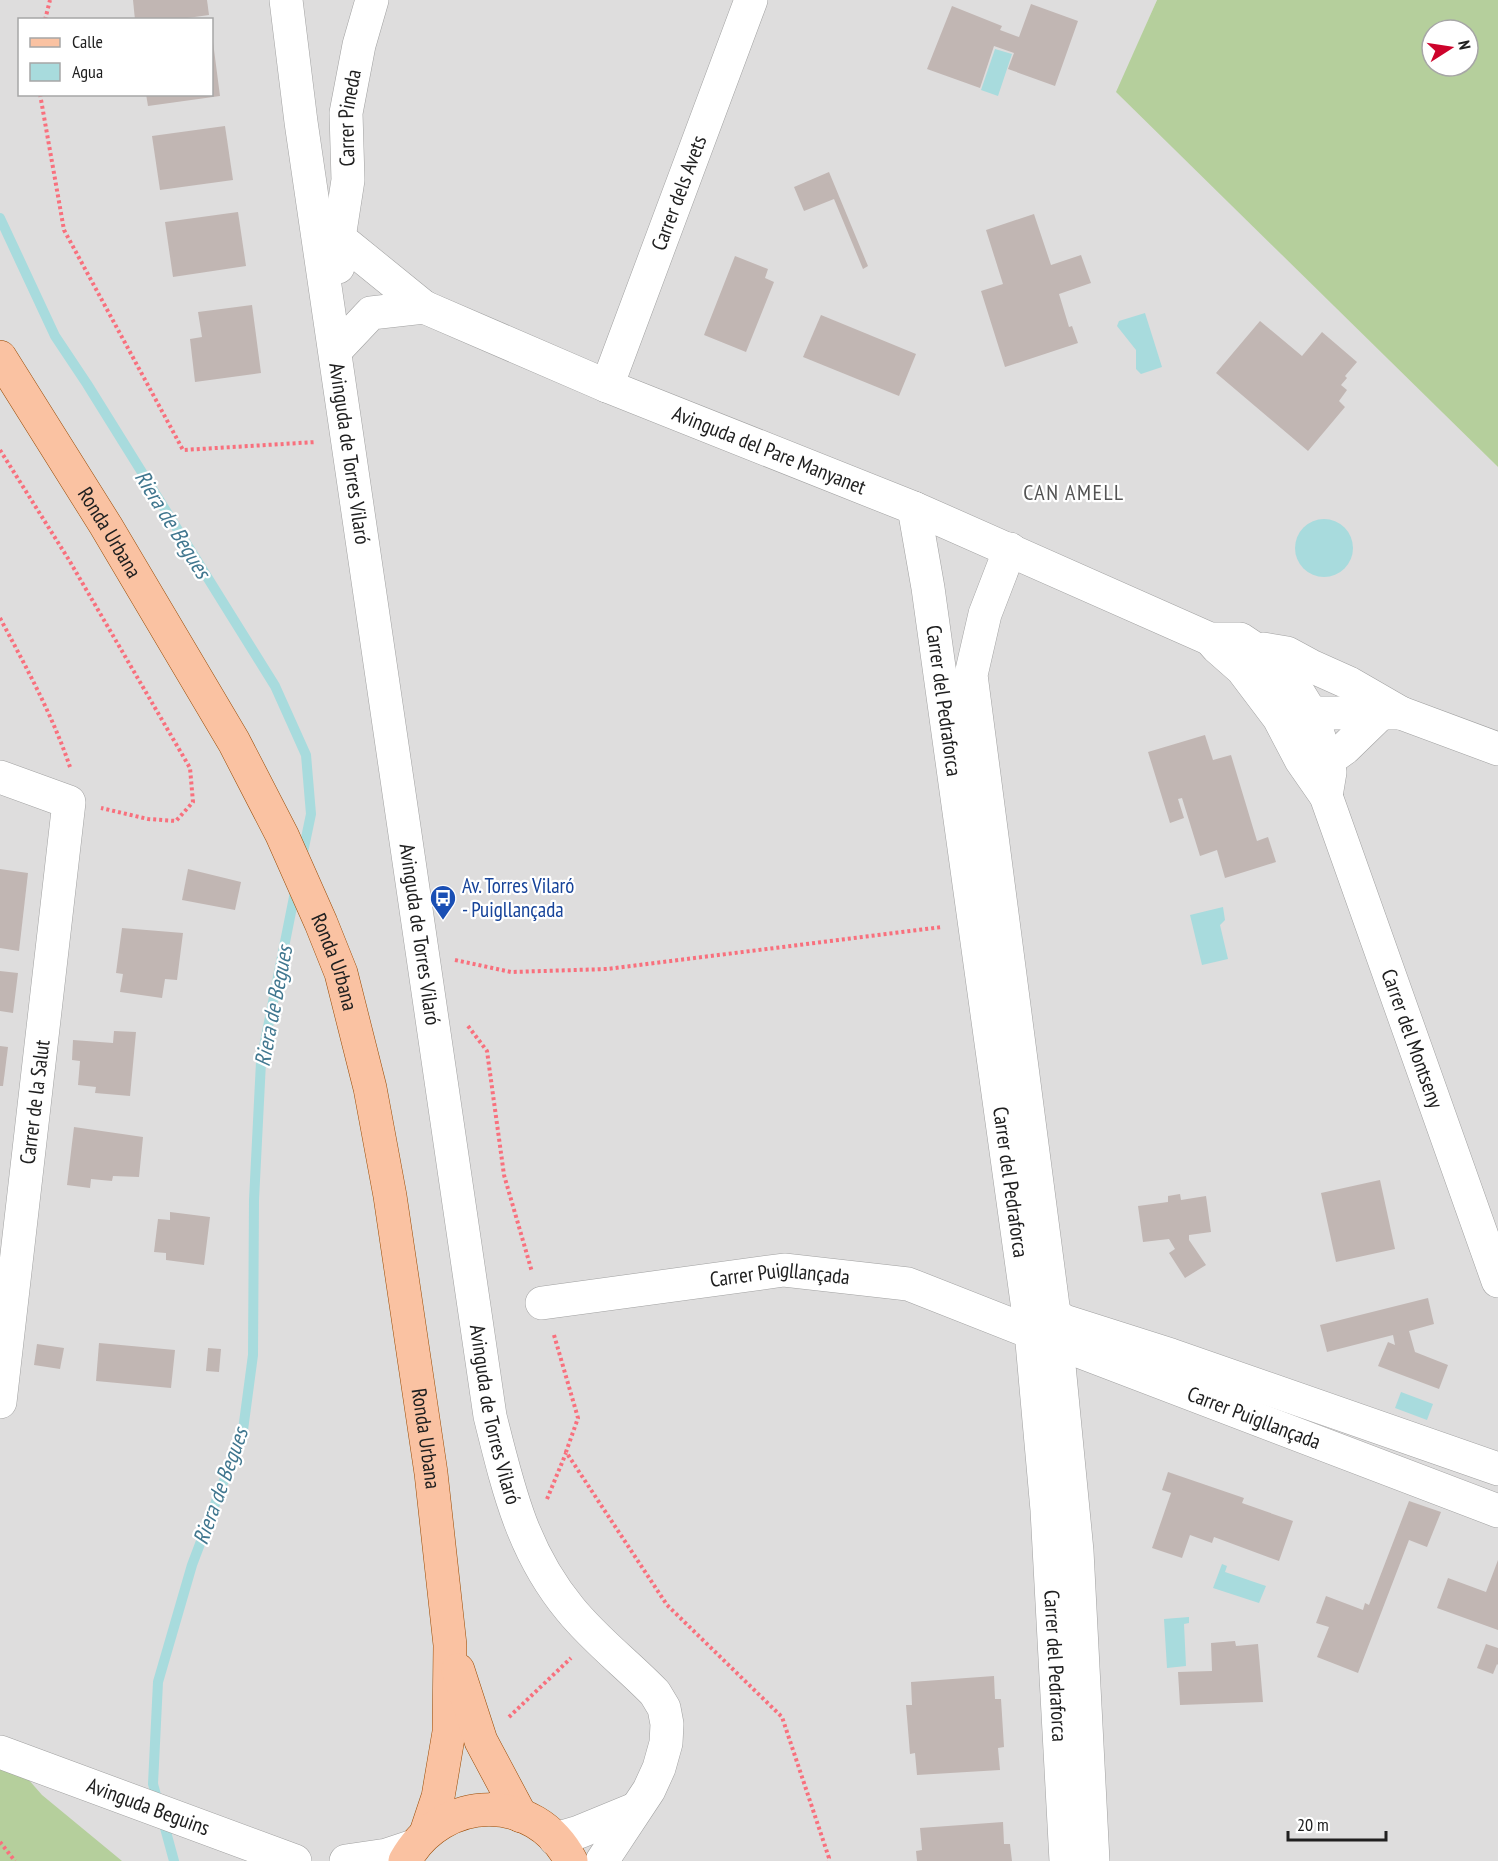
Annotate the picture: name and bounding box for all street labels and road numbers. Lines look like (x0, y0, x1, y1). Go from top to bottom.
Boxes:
street label: Carrer Pineda (332, 67, 367, 167)
street label: Carrer dels Avets (645, 131, 712, 254)
street label: Avinguda de Torres Vilaró (323, 361, 377, 546)
street label: Avinguda del Pare Manyanet (669, 399, 870, 501)
street label: Ronda Urbana (72, 482, 148, 583)
street label: Carrer del Pedraforca (920, 623, 968, 778)
street label: Avinguda de Torres Vilaró (394, 842, 447, 1027)
street label: Ronda Urbana (305, 909, 364, 1013)
street label: Carrer del Montseny (1375, 965, 1450, 1112)
street label: Carrer de la Salut (13, 1038, 56, 1166)
street label: Carrer del Pedraforca (987, 1105, 1035, 1259)
street label: Carrer Puigllançada (708, 1256, 851, 1293)
street label: Avinguda de Torres Vilaró (464, 1323, 527, 1508)
street label: Carrer Puigllançada (1184, 1380, 1325, 1455)
street label: Ronda Urbana (406, 1386, 447, 1490)
street label: Carrer del Pedraforca (1038, 1589, 1074, 1742)
street label: Avinguda Beguins (83, 1771, 214, 1841)

